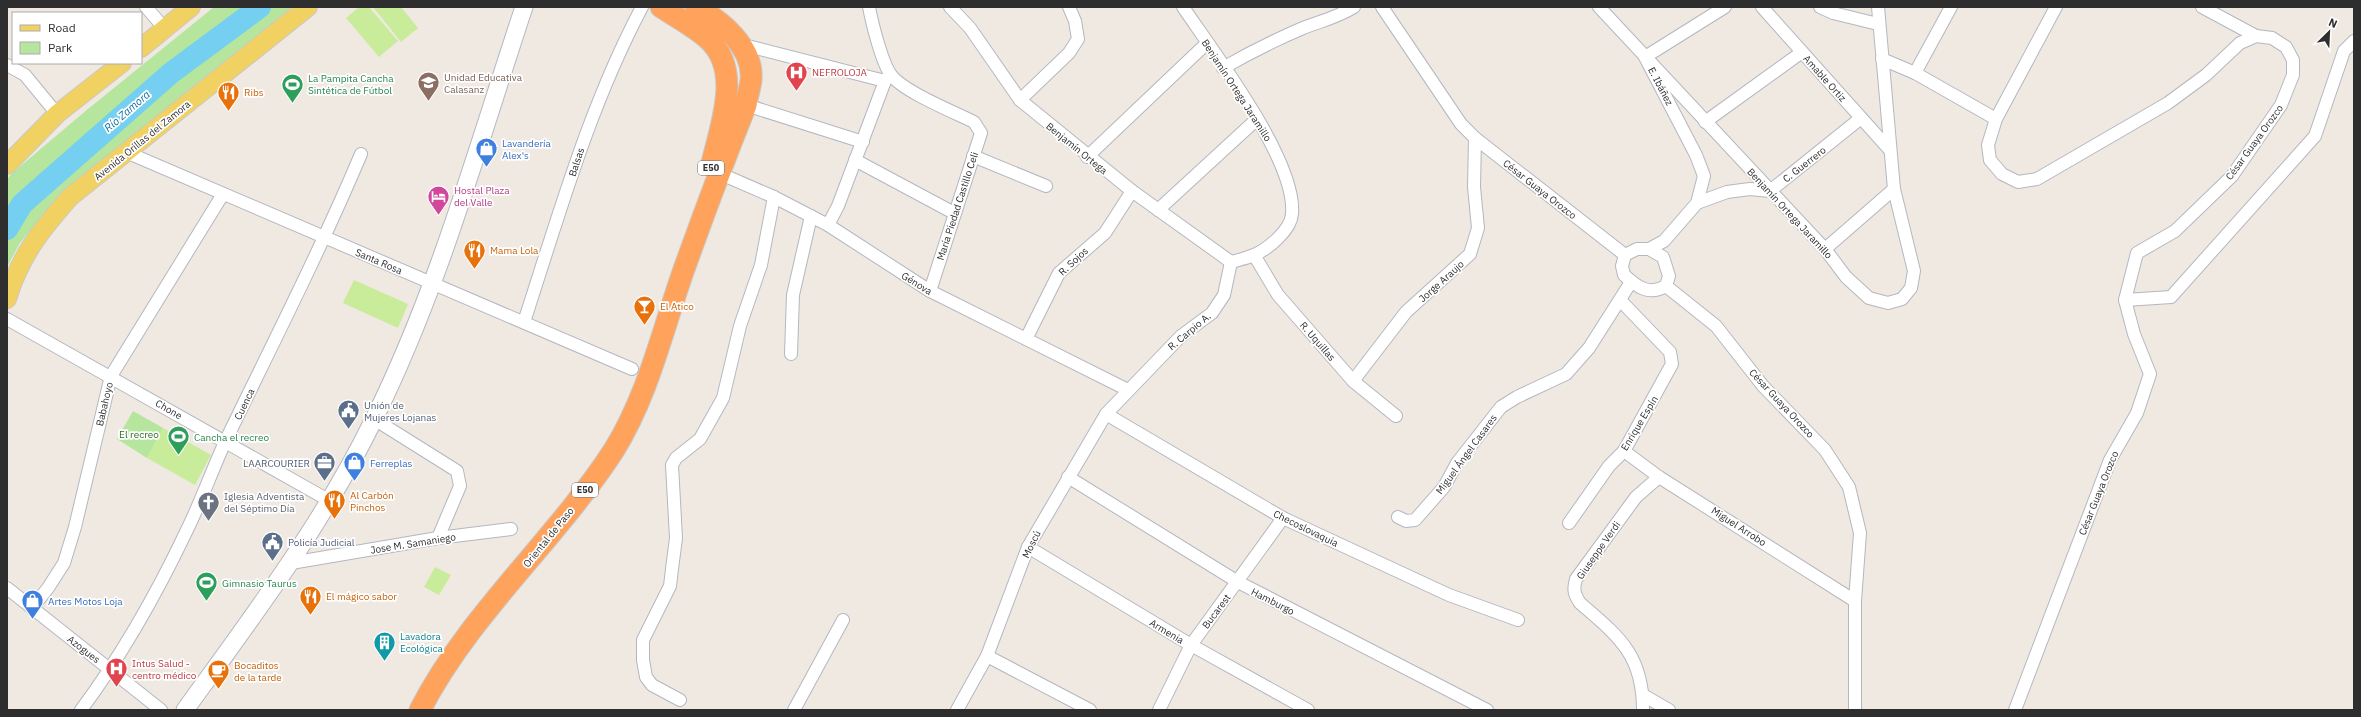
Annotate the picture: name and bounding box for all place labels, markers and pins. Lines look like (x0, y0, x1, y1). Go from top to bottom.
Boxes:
hospital icon: NEFROLOJA (783, 59, 809, 92)
place label: NEFROLOJA (812, 66, 868, 79)
school or university icon: Unidad Educativa Calasanz (415, 70, 441, 103)
sports icon: La Pampita Cancha Sintética de Fútbol (280, 71, 306, 104)
place label: Unidad Educativa Calasanz (444, 71, 523, 96)
place label: La Pampita Cancha Sintética de Fútbol (308, 72, 394, 97)
restaurant icon: Ribs (216, 79, 242, 112)
place label: Ribs (244, 86, 264, 99)
shop icon: Lavandería Alex's (473, 136, 499, 169)
place label: Lavandería Alex's (502, 137, 552, 162)
hotel icon: Hostal Plaza del Valle (425, 183, 451, 216)
place label: Hostal Plaza del Valle (454, 184, 510, 209)
restaurant icon: Mama Lola (461, 237, 487, 270)
place label: Mama Lola (490, 244, 539, 257)
bar icon: El Atico (632, 293, 658, 326)
place label: El Atico (660, 300, 694, 313)
public building icon: Unión de Mujeres Lojanas (336, 398, 362, 431)
place label: Unión de Mujeres Lojanas (364, 399, 436, 424)
sports icon: Cancha el recreo (166, 424, 192, 457)
place label: Cancha el recreo (194, 431, 269, 444)
office icon: LAARCOURIER (312, 450, 338, 483)
shop icon: Ferreplas (342, 450, 368, 483)
place label: LAARCOURIER (243, 457, 310, 470)
place label: Ferreplas (370, 457, 412, 470)
restaurant icon: Al Carbón Pinchos (321, 488, 347, 521)
church icon: Iglesia Adventista del Séptimo Día (195, 489, 221, 522)
place label: Al Carbón Pinchos (350, 489, 394, 514)
place label: Iglesia Adventista del Séptimo Día (224, 490, 305, 515)
public building icon: Policía Judicial (260, 529, 286, 562)
place label: Policía Judicial (288, 536, 355, 549)
sports icon: Gimnasio Taurus (194, 570, 220, 603)
place label: Gimnasio Taurus (222, 577, 297, 590)
restaurant icon: El mágico sabor (297, 583, 323, 616)
shop icon: Artes Motos Loja (19, 588, 45, 621)
place label: El mágico sabor (326, 590, 397, 603)
place label: Artes Motos Loja (48, 595, 123, 608)
building icon: Lavadora Ecológica (371, 629, 397, 662)
place label: Lavadora Ecológica (400, 630, 443, 655)
hospital icon: Intus Salud - centro médico (104, 656, 130, 689)
place label: Intus Salud - centro médico (132, 657, 197, 682)
cafe icon: Bocaditos de la tarde (205, 658, 231, 691)
place label: Bocaditos de la tarde (234, 659, 282, 684)

